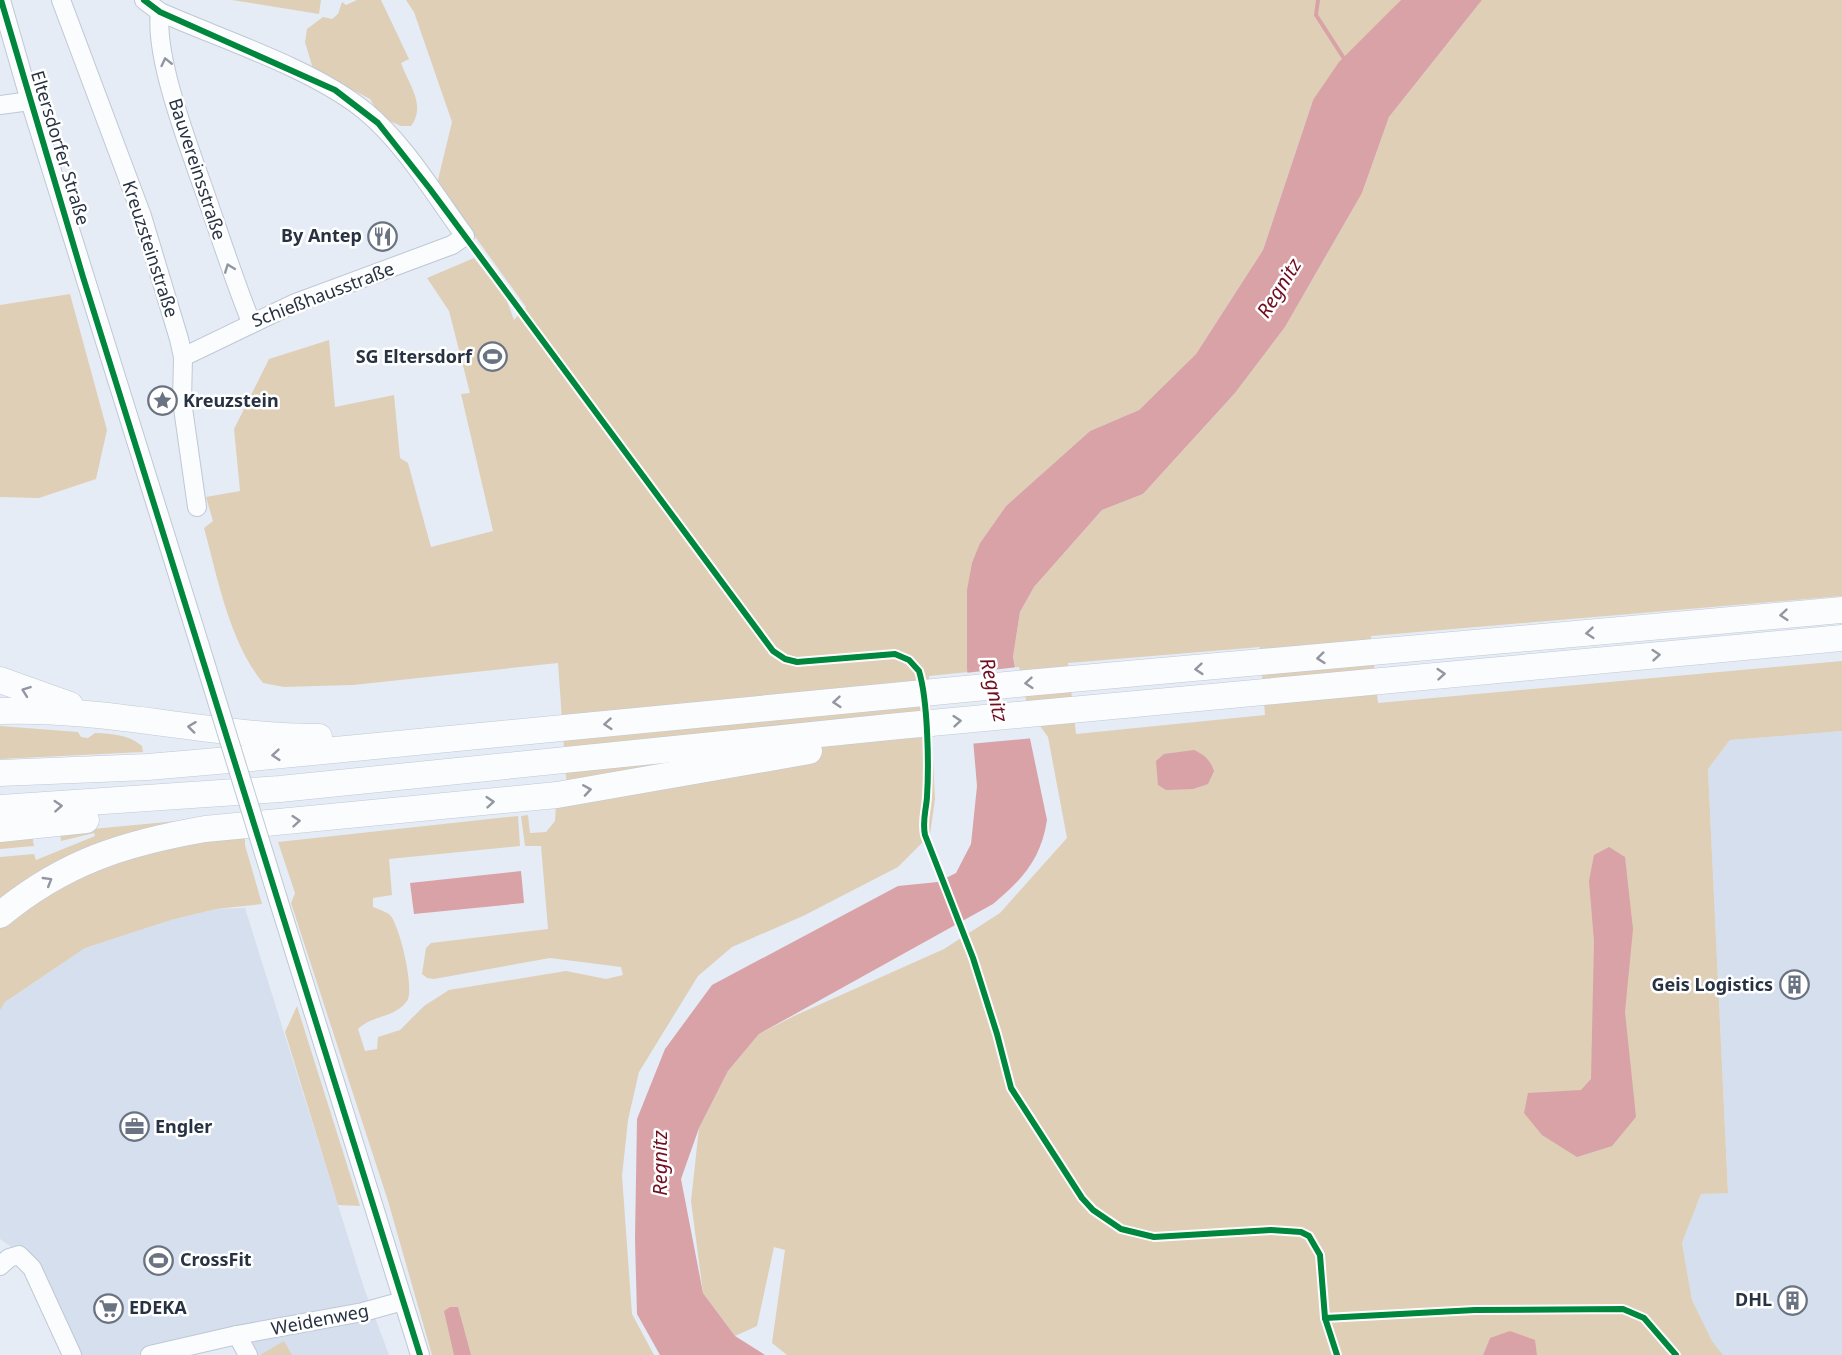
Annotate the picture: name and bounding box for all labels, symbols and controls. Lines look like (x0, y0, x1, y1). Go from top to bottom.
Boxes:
one-way arrow (160, 57, 173, 67)
street label: Eltersdorfer Straße (26, 68, 96, 228)
street label: Bauvereinsstraße (164, 95, 232, 243)
street label: Kreuzsteinstraße (117, 177, 184, 320)
restaurant icon: By Antep (367, 220, 399, 252)
place label: By Antep (281, 223, 362, 247)
water label: Regnitz (1250, 253, 1307, 323)
street label: Schießhausstraße (248, 256, 397, 332)
one-way arrow (224, 263, 237, 274)
sports icon: SG Eltersdorf (477, 341, 509, 373)
place label: SG Eltersdorf (356, 344, 473, 368)
place icon: Kreuzstein (146, 385, 178, 417)
place label: Kreuzstein (183, 388, 279, 412)
one-way arrow (1779, 608, 1788, 621)
one-way arrow (1585, 626, 1594, 639)
one-way arrow (1651, 649, 1660, 662)
one-way arrow (1317, 651, 1326, 664)
water label: Regnitz (974, 655, 1015, 725)
one-way arrow (1195, 662, 1204, 675)
one-way arrow (1436, 668, 1445, 681)
one-way arrow (1024, 676, 1033, 689)
one-way arrow (21, 685, 32, 698)
one-way arrow (832, 695, 842, 708)
one-way arrow (952, 715, 961, 728)
one-way arrow (604, 717, 613, 730)
one-way arrow (188, 721, 197, 734)
one-way arrow (272, 748, 281, 761)
one-way arrow (582, 785, 592, 797)
one-way arrow (485, 796, 494, 809)
one-way arrow (54, 799, 63, 812)
one-way arrow (291, 815, 300, 828)
one-way arrow (42, 877, 52, 889)
building icon: Geis Logistics (1778, 969, 1810, 1001)
place label: Geis Logistics (1652, 972, 1773, 996)
office icon: Engler (118, 1111, 150, 1143)
place label: Engler (155, 1114, 212, 1138)
water label: Regnitz (646, 1130, 673, 1196)
sports icon: CrossFit (143, 1244, 175, 1276)
place label: CrossFit (180, 1247, 252, 1271)
building icon: DHL (1777, 1284, 1809, 1316)
place label: DHL (1735, 1287, 1772, 1311)
supermarket icon: EDEKA (92, 1292, 124, 1324)
place label: EDEKA (129, 1295, 187, 1319)
street label: Weidenweg (269, 1298, 371, 1340)

